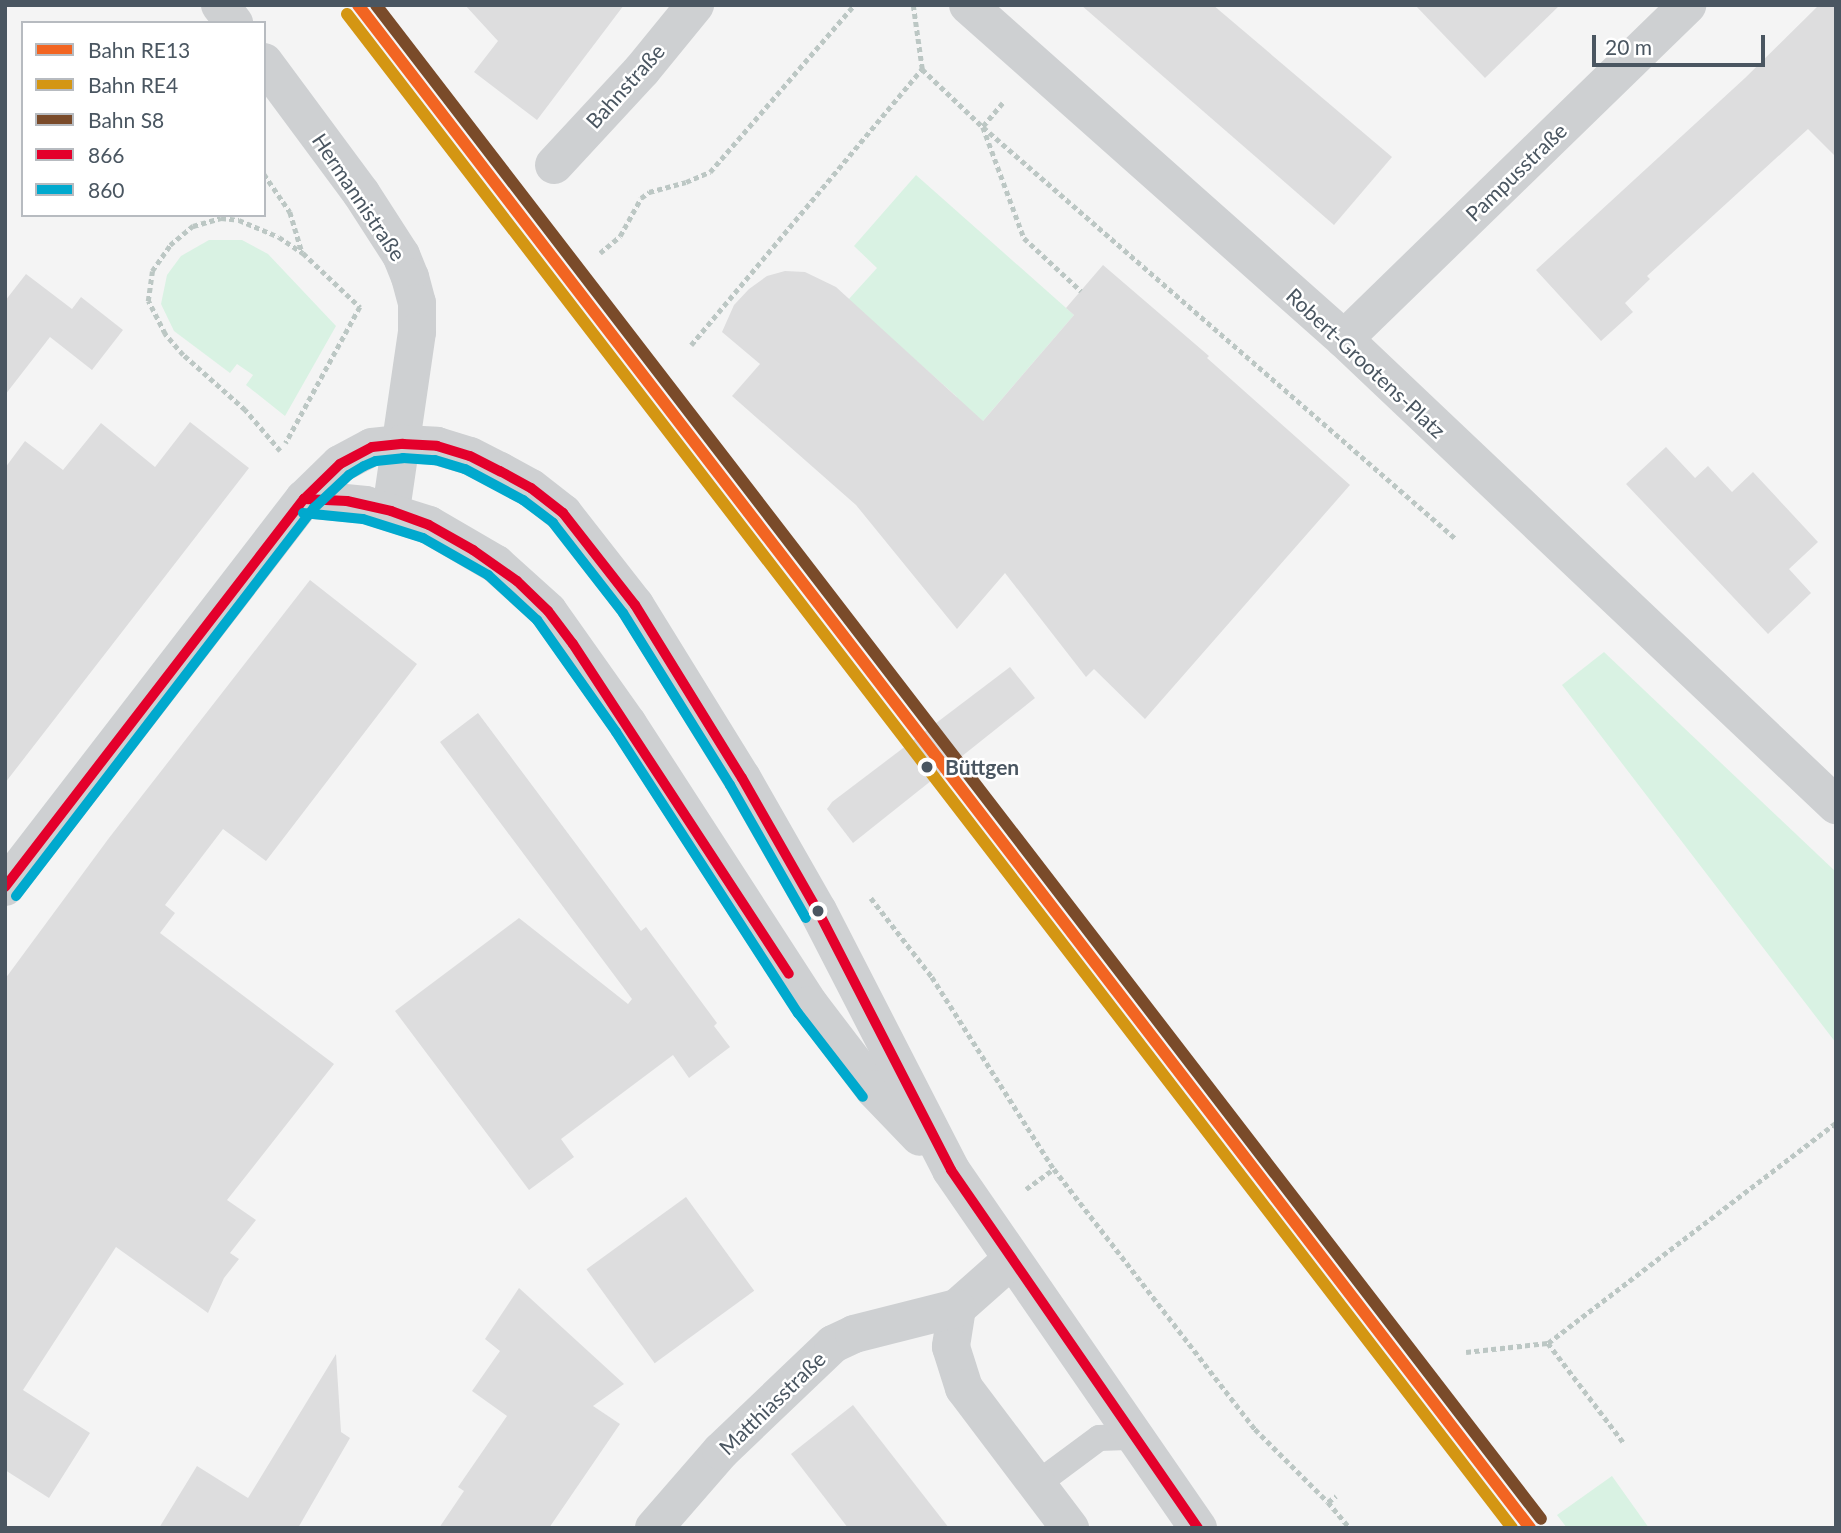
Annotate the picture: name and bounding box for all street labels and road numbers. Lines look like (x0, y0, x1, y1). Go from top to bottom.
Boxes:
street label: Bahnstraße (580, 39, 670, 133)
street label: Pampusstraße (1460, 118, 1572, 226)
street label: Hermannistraße (307, 128, 411, 266)
street label: Robert-Grootens-Platz (1281, 283, 1451, 443)
street label: Matthiasstraße (714, 1346, 830, 1460)

